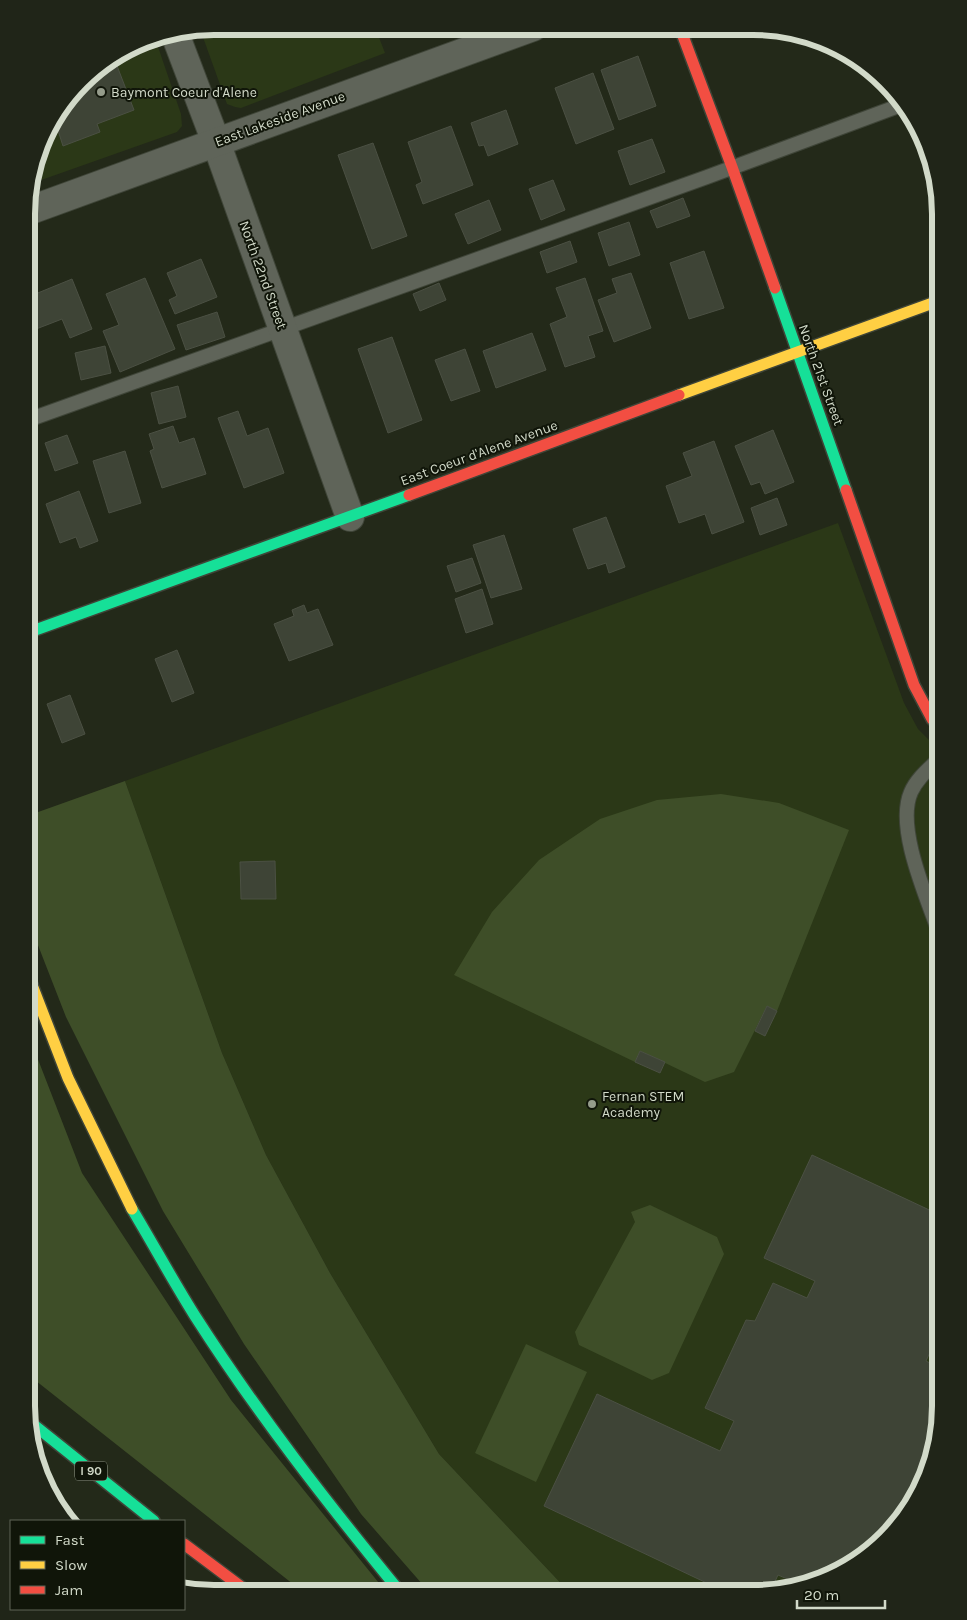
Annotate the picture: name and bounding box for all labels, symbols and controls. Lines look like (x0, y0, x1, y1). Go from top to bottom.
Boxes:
place label: Baymont Coeur d'Alene (111, 84, 257, 101)
marker: Baymont Coeur d'Alene (95, 86, 107, 98)
street label: East Lakeside Avenue (213, 88, 347, 150)
street label: North 22nd Street (236, 219, 290, 331)
street label: North 21st Street (795, 322, 847, 428)
street label: East Coeur d'Alene Avenue (398, 417, 560, 489)
place label: Fernan STEM Academy (602, 1088, 684, 1121)
marker: Fernan STEM Academy (586, 1098, 598, 1110)
road number: I 90 (75, 1462, 107, 1480)
legend (10, 1520, 185, 1610)
text: Fast (55, 1531, 85, 1549)
text: Slow (55, 1556, 87, 1574)
scale bar (797, 1578, 884, 1610)
text: Jam (55, 1581, 83, 1599)
text: 20 m (804, 1586, 839, 1604)

